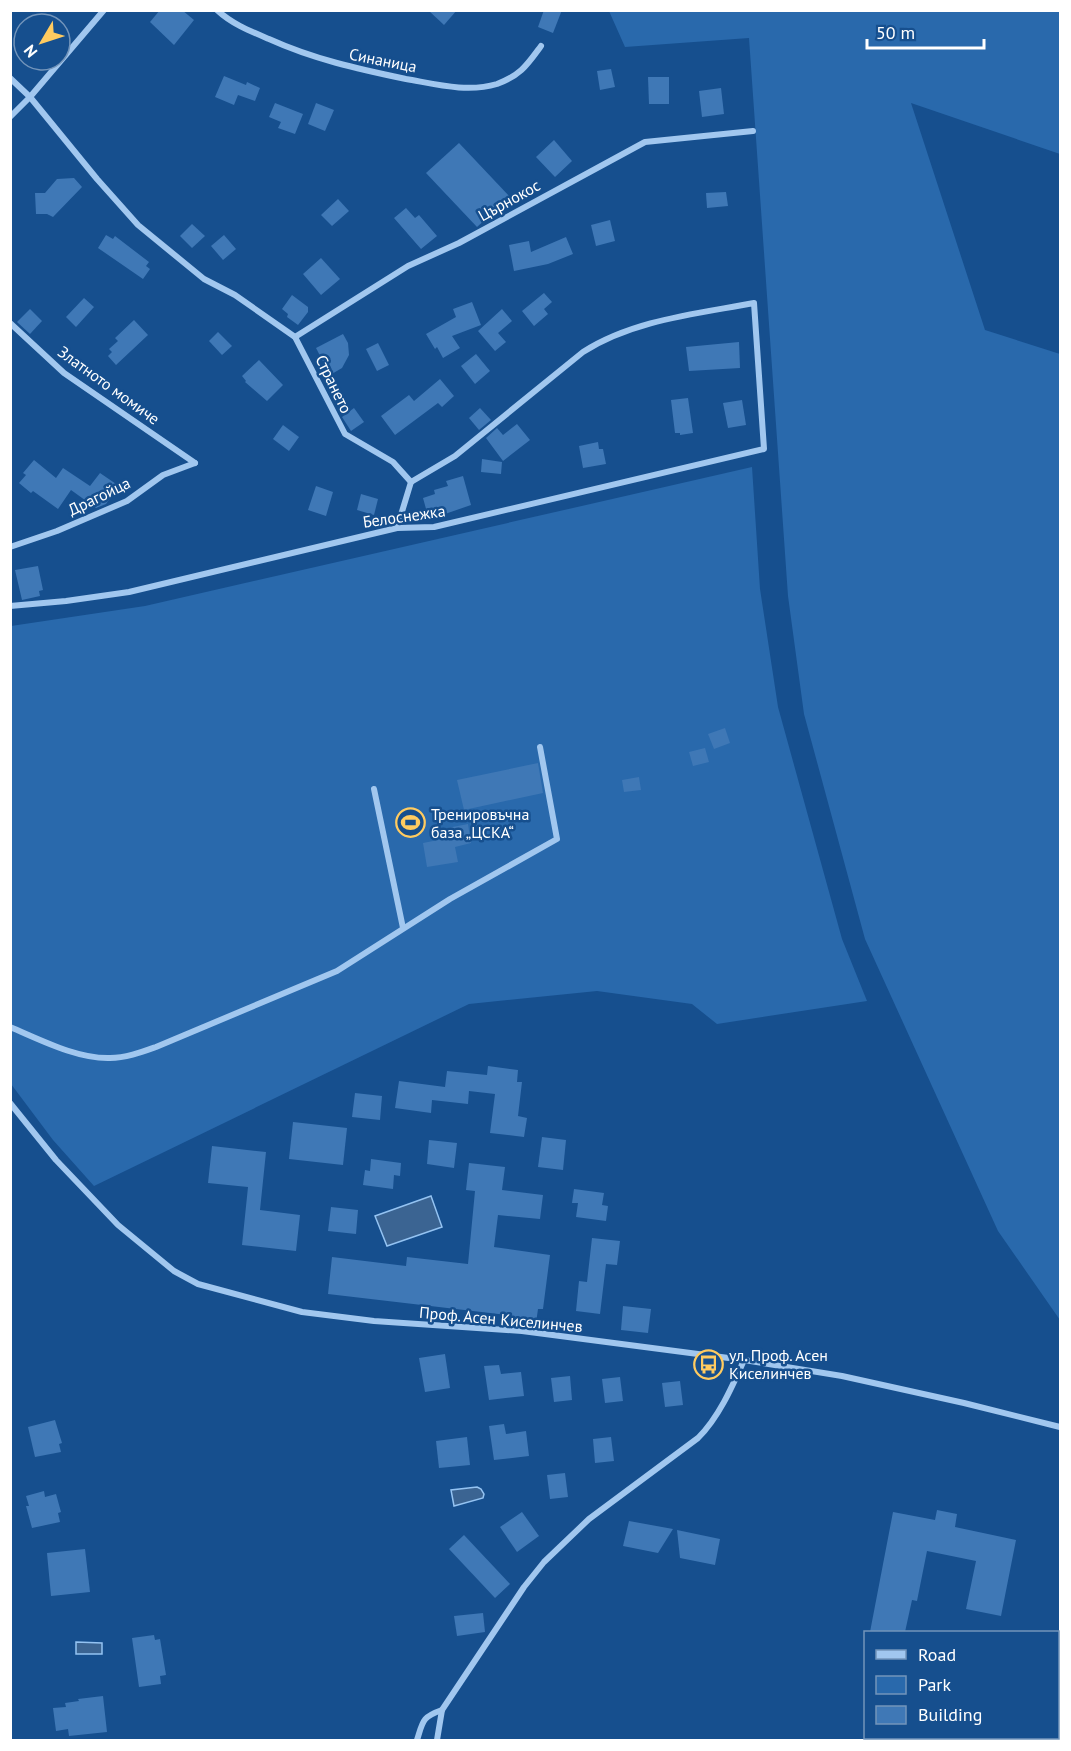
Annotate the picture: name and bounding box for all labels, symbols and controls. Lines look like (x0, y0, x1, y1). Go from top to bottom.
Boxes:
north arrow (12, 12, 72, 72)
scale bar (867, 12, 984, 50)
text: 50 m (876, 21, 915, 44)
text: N (19, 41, 41, 62)
street label: Синаница (347, 44, 419, 76)
street label: Църнокос (474, 175, 544, 225)
street label: Златното момиче (54, 341, 164, 429)
street label: Странето (311, 352, 357, 416)
street label: Драгойца (65, 472, 133, 520)
street label: Белоснежка (361, 500, 447, 532)
place label: Тренировъчна база „ЦСКА“ (431, 804, 529, 842)
sports icon: Тренировъчна база „ЦСКА“ (394, 807, 426, 839)
street label: Проф. Асен Киселинчев (418, 1302, 584, 1336)
place label: ул. Проф. Асен Киселинчев (729, 1345, 828, 1383)
bus stop icon: ул. Проф. Асен Киселинчев (692, 1348, 724, 1380)
legend (864, 1631, 1059, 1739)
text: Road (918, 1643, 956, 1666)
text: Park (918, 1673, 951, 1696)
text: Building (918, 1703, 982, 1726)

